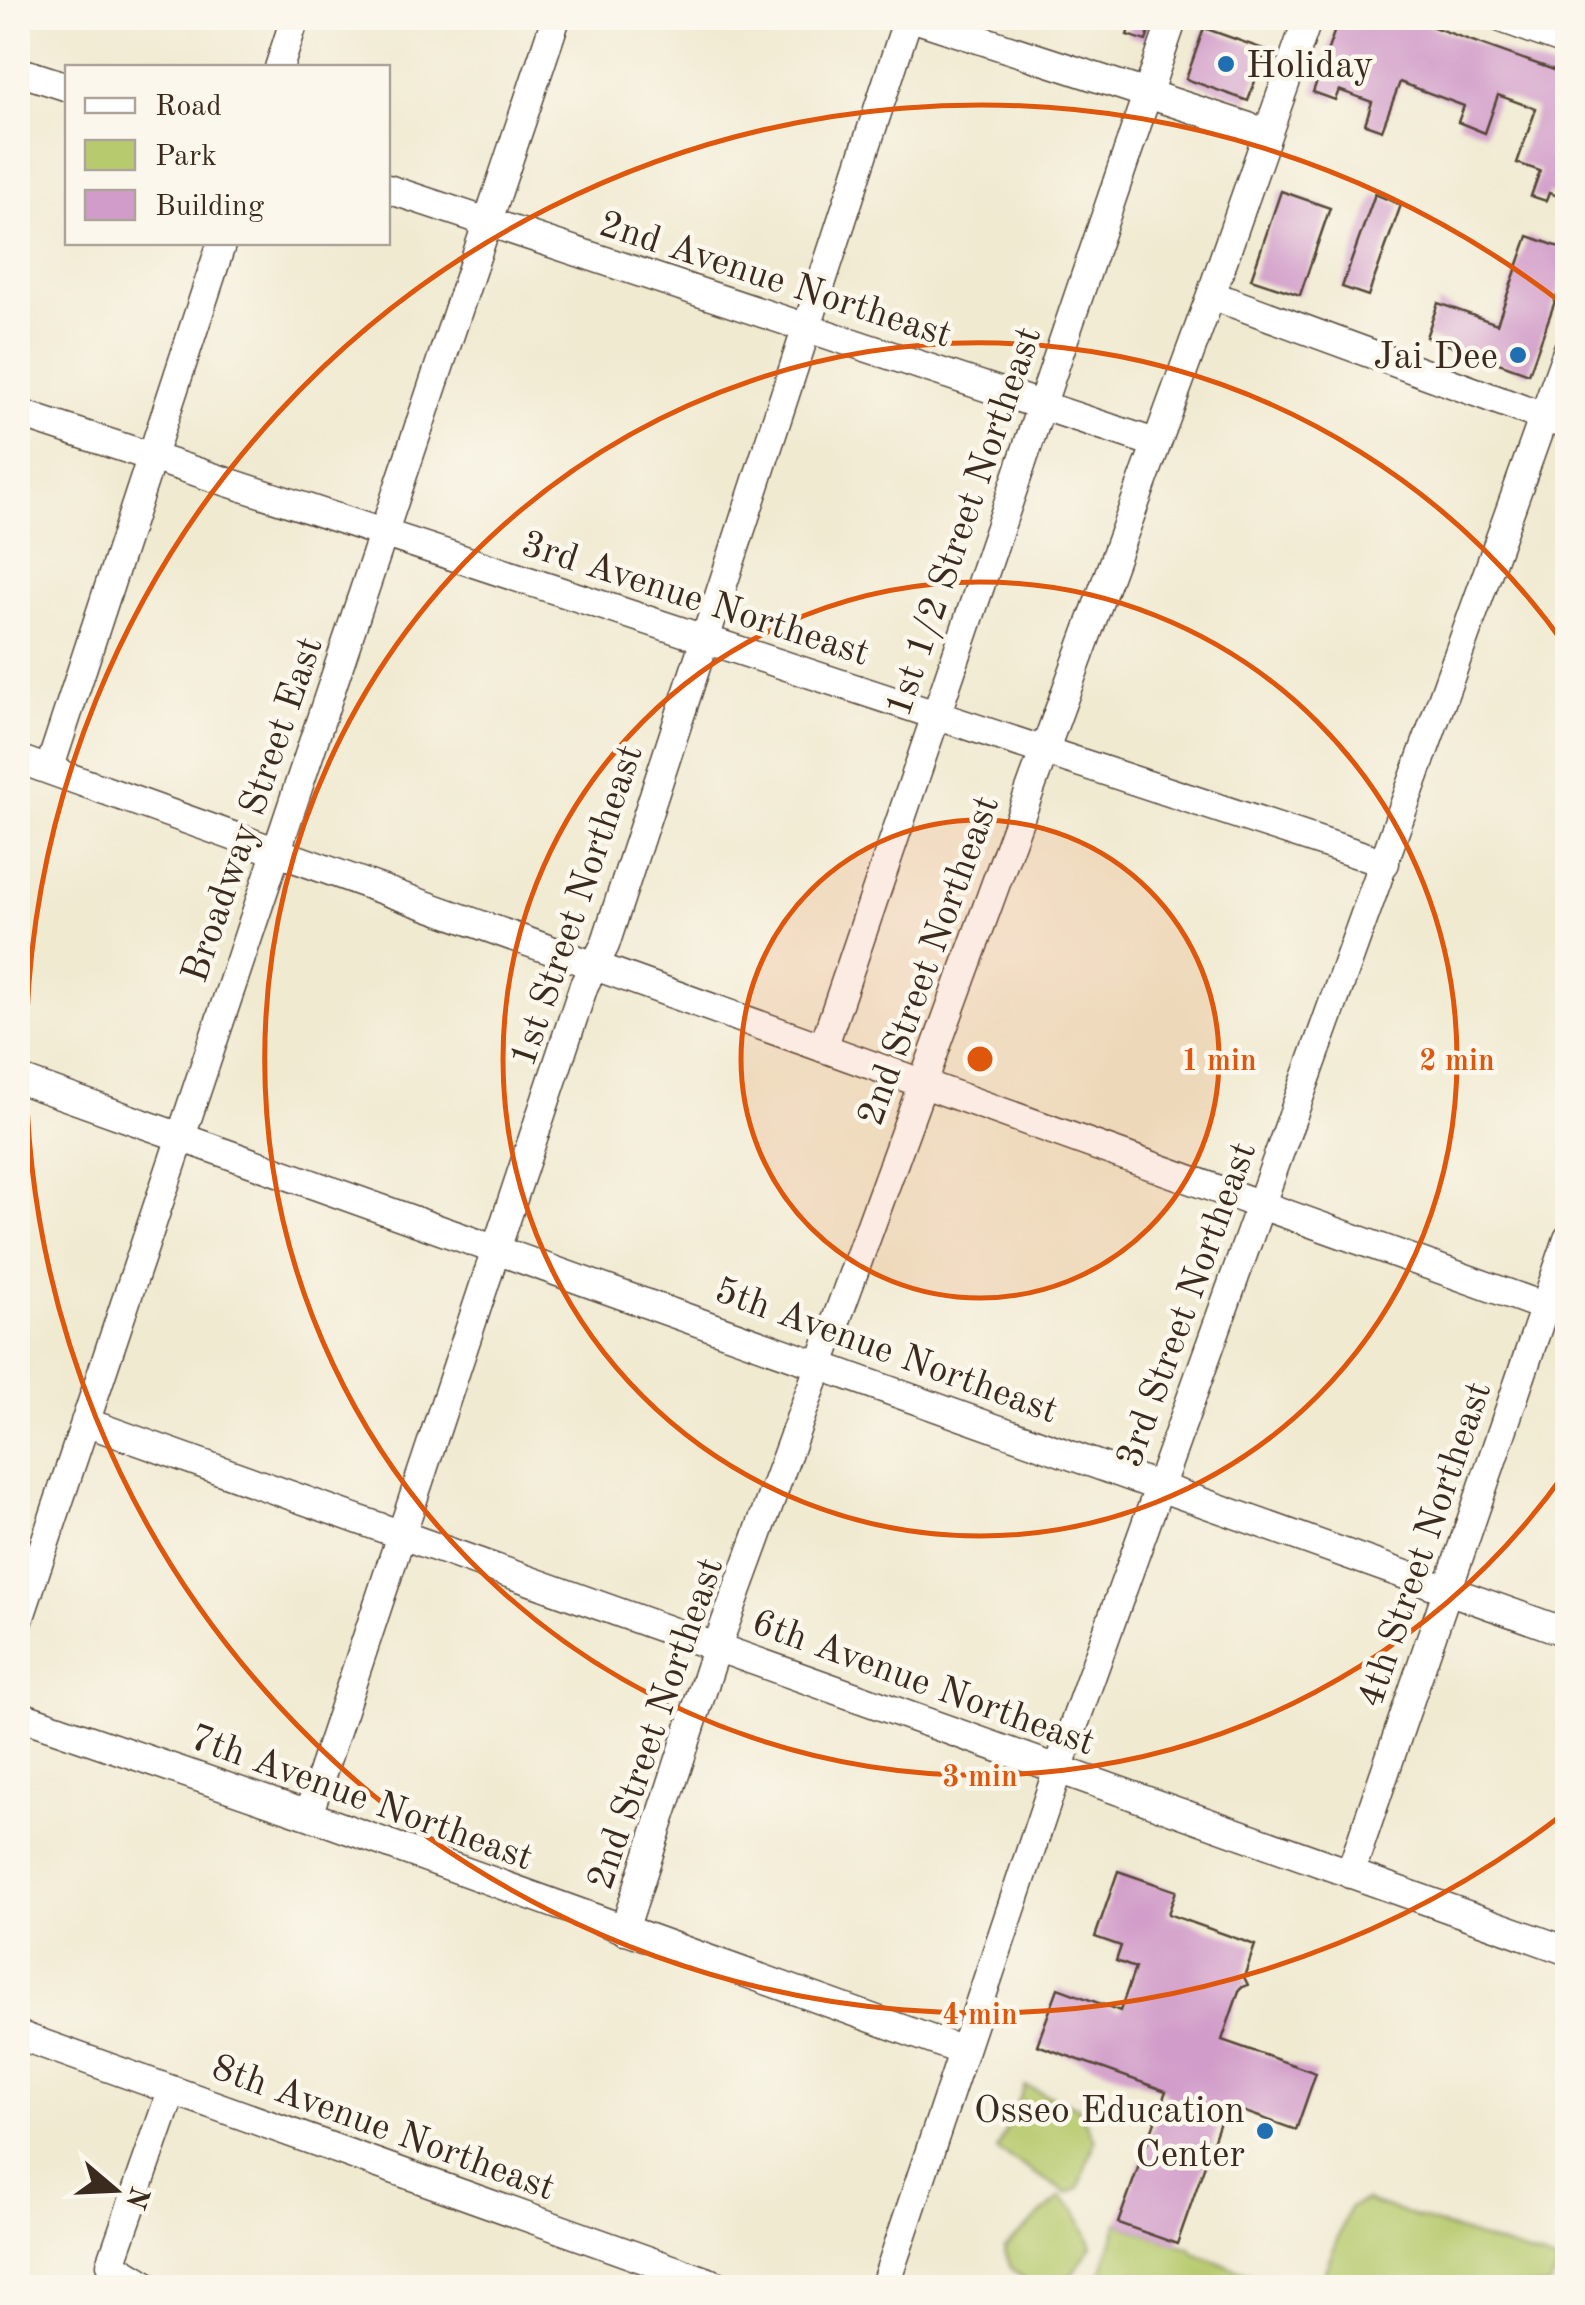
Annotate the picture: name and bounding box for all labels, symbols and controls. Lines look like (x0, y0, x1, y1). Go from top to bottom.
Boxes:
place label: Holiday (1246, 48, 1373, 86)
marker: Holiday (1215, 53, 1237, 75)
legend (65, 65, 390, 245)
text: Road (155, 92, 222, 122)
text: Park (155, 142, 217, 172)
text: Building (155, 192, 264, 222)
street label: 2nd Avenue Northeast (594, 206, 956, 356)
street label: 1st 1/2 Street Northeast (880, 322, 1049, 722)
place label: Jai Dee (1373, 339, 1498, 377)
marker: Jai Dee (1507, 344, 1529, 366)
street label: 3rd Avenue Northeast (517, 526, 874, 674)
street label: Broadway Street East (177, 632, 331, 988)
street label: 1st Street Northeast (505, 740, 651, 1072)
street label: 2nd Street Northeast (852, 791, 1007, 1131)
centre of rings (962, 1041, 998, 1077)
text: 1 min (1181, 1047, 1257, 1077)
text: 2 min (1419, 1047, 1495, 1077)
street label: 3rd Street Northeast (1111, 1137, 1264, 1473)
street label: 5th Avenue Northeast (710, 1272, 1062, 1432)
street label: 4th Street Northeast (1352, 1377, 1499, 1713)
street label: 2nd Street Northeast (582, 1553, 731, 1895)
street label: 6th Avenue Northeast (747, 1604, 1099, 1764)
street label: 7th Avenue Northeast (185, 1719, 537, 1879)
text: 3 min (942, 1763, 1018, 1793)
text: 4 min (942, 2001, 1018, 2031)
street label: 8th Avenue Northeast (207, 2049, 559, 2209)
place label: Osseo Education Center (974, 2093, 1245, 2175)
marker: Osseo Education Center (1254, 2120, 1276, 2142)
north arrow (65, 2140, 165, 2240)
text: N (119, 2182, 153, 2212)

